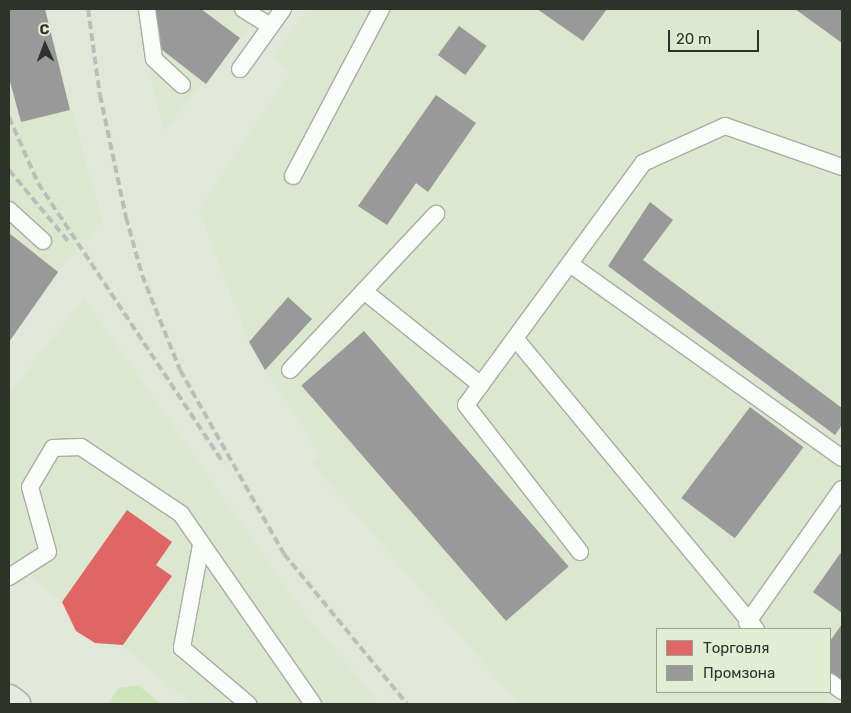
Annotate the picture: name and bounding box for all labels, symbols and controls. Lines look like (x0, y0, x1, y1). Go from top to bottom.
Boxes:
north arrow (20, 20, 70, 70)
scale bar (671, 20, 762, 52)
text: С (39, 21, 50, 38)
text: 20 m (676, 30, 711, 48)
legend (656, 628, 831, 693)
text: Торговля (703, 639, 769, 657)
text: Промзона (703, 664, 775, 682)

